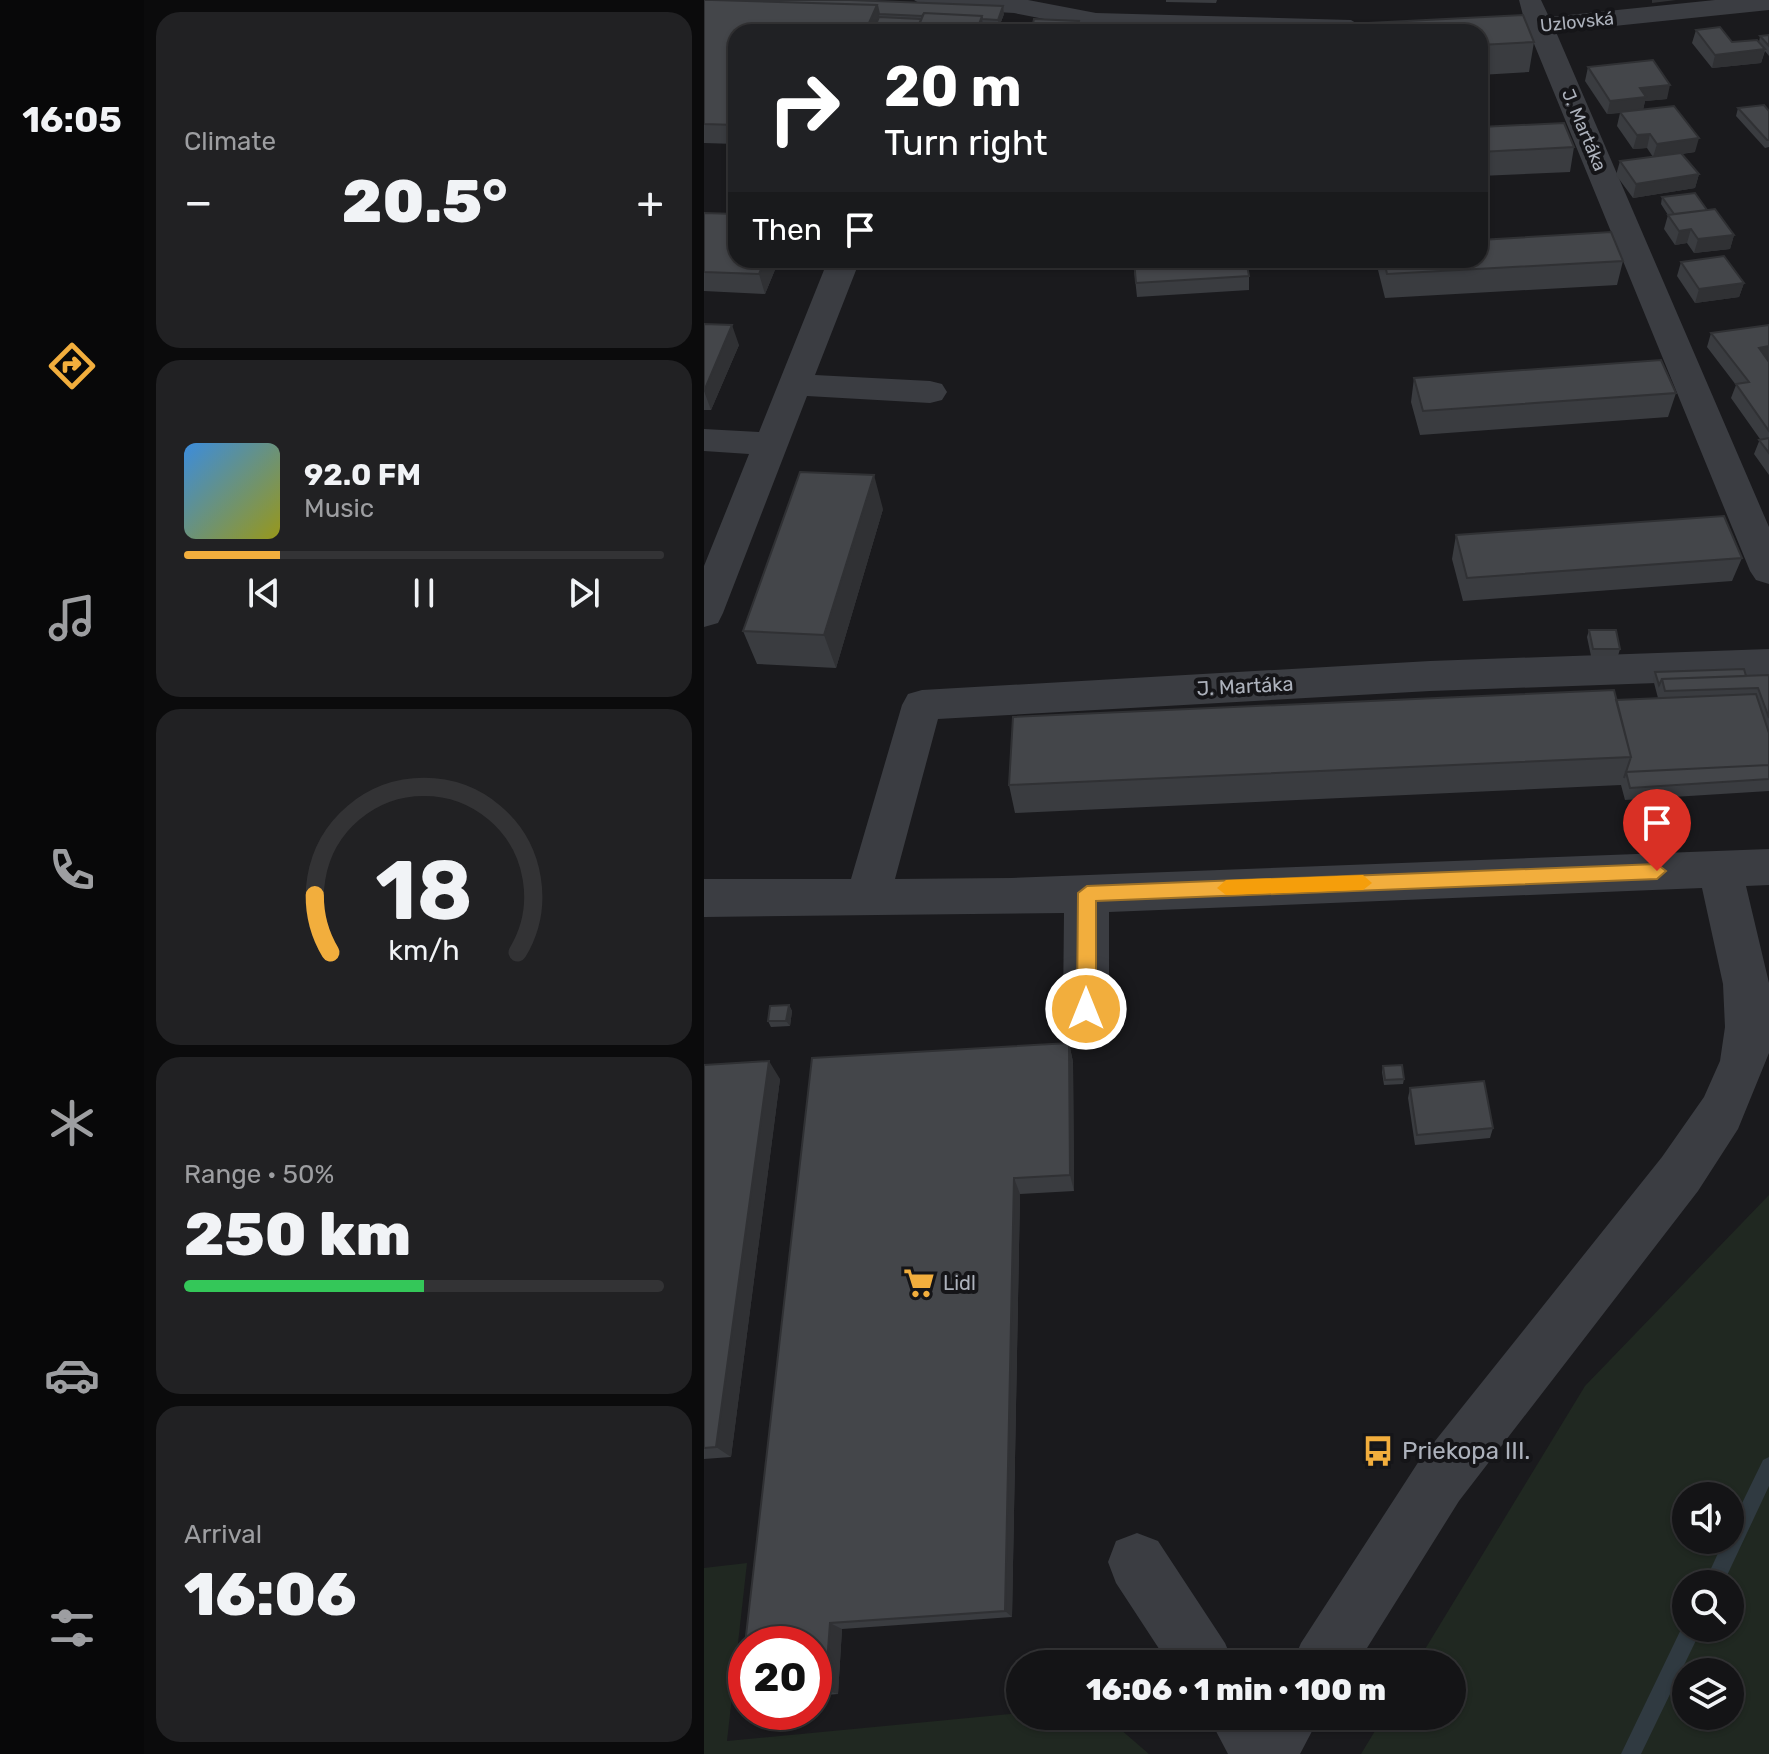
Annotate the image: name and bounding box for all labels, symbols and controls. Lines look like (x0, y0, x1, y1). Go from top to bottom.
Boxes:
street label: Uzlovská (1539, 7, 1615, 37)
text: 20 m (884, 54, 1022, 120)
icon: right (752, 56, 856, 160)
street label: J. Martáka (1557, 86, 1611, 174)
text: 16:05 (22, 98, 122, 141)
text: Turn right (884, 121, 1048, 164)
text: Climate (184, 126, 276, 157)
text: 20.5° (342, 166, 507, 237)
text: − (184, 176, 213, 228)
text: + (637, 176, 664, 228)
icon: arrive (838, 208, 882, 252)
text: Then (752, 212, 822, 248)
icon: directions (44, 338, 100, 394)
text: 92.0 FM (304, 457, 421, 493)
text: Music (304, 493, 374, 524)
icon: previous (242, 571, 286, 615)
icon: pause (402, 571, 446, 615)
icon: next (562, 571, 606, 615)
icon: music (44, 590, 100, 646)
street label: J. Martáka (1196, 671, 1294, 701)
pin (1623, 789, 1691, 871)
icon: arrive (1635, 801, 1679, 845)
text: 18 (375, 841, 473, 940)
icon: phone (44, 842, 100, 898)
text: km/h (388, 933, 460, 967)
position arrow (1044, 967, 1128, 1051)
icon: climate (44, 1095, 100, 1151)
text: Range · 50% (184, 1159, 334, 1190)
text: 250 km (184, 1199, 411, 1270)
supermarket icon: Lidl (902, 1266, 936, 1300)
place label: Lidl (943, 1271, 976, 1295)
icon: car (44, 1347, 100, 1403)
bus stop icon: Priekopa III. (1361, 1434, 1395, 1468)
place label: Priekopa III. (1402, 1437, 1530, 1465)
map controls (1672, 1482, 1744, 1730)
button: sound (1672, 1482, 1744, 1554)
text: Arrival (184, 1519, 262, 1550)
text: 16:06 (184, 1559, 357, 1630)
button: search (1672, 1570, 1744, 1642)
icon: filters (44, 1600, 100, 1656)
speed limit sign: 20 (728, 1626, 832, 1730)
button: layers (1672, 1658, 1744, 1730)
text: 16:06 · 1 min · 100 m (1086, 1672, 1386, 1708)

